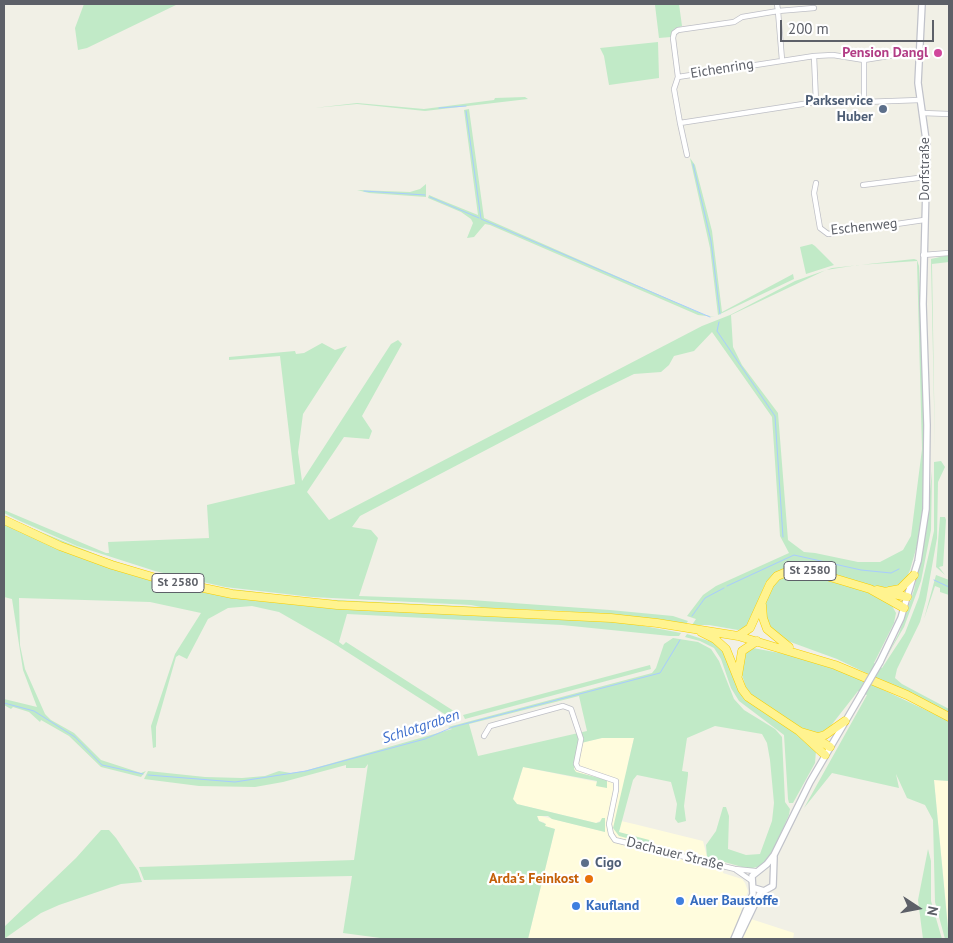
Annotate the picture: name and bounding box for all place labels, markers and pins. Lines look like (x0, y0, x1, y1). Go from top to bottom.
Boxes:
place label: Pension Dangl (842, 45, 928, 61)
marker: Pension Dangl (932, 47, 944, 59)
place label: Parkservice Huber (805, 93, 873, 125)
marker: Parkservice Huber (877, 103, 889, 115)
place label: Cigo (595, 855, 622, 871)
marker: Cigo (579, 857, 591, 869)
place label: Arda's Feinkost (489, 871, 579, 887)
marker: Arda's Feinkost (583, 873, 595, 885)
place label: Auer Baustoffe (690, 893, 778, 909)
marker: Auer Baustoffe (674, 895, 686, 907)
place label: Kaufland (586, 898, 639, 914)
marker: Kaufland (570, 900, 582, 912)

